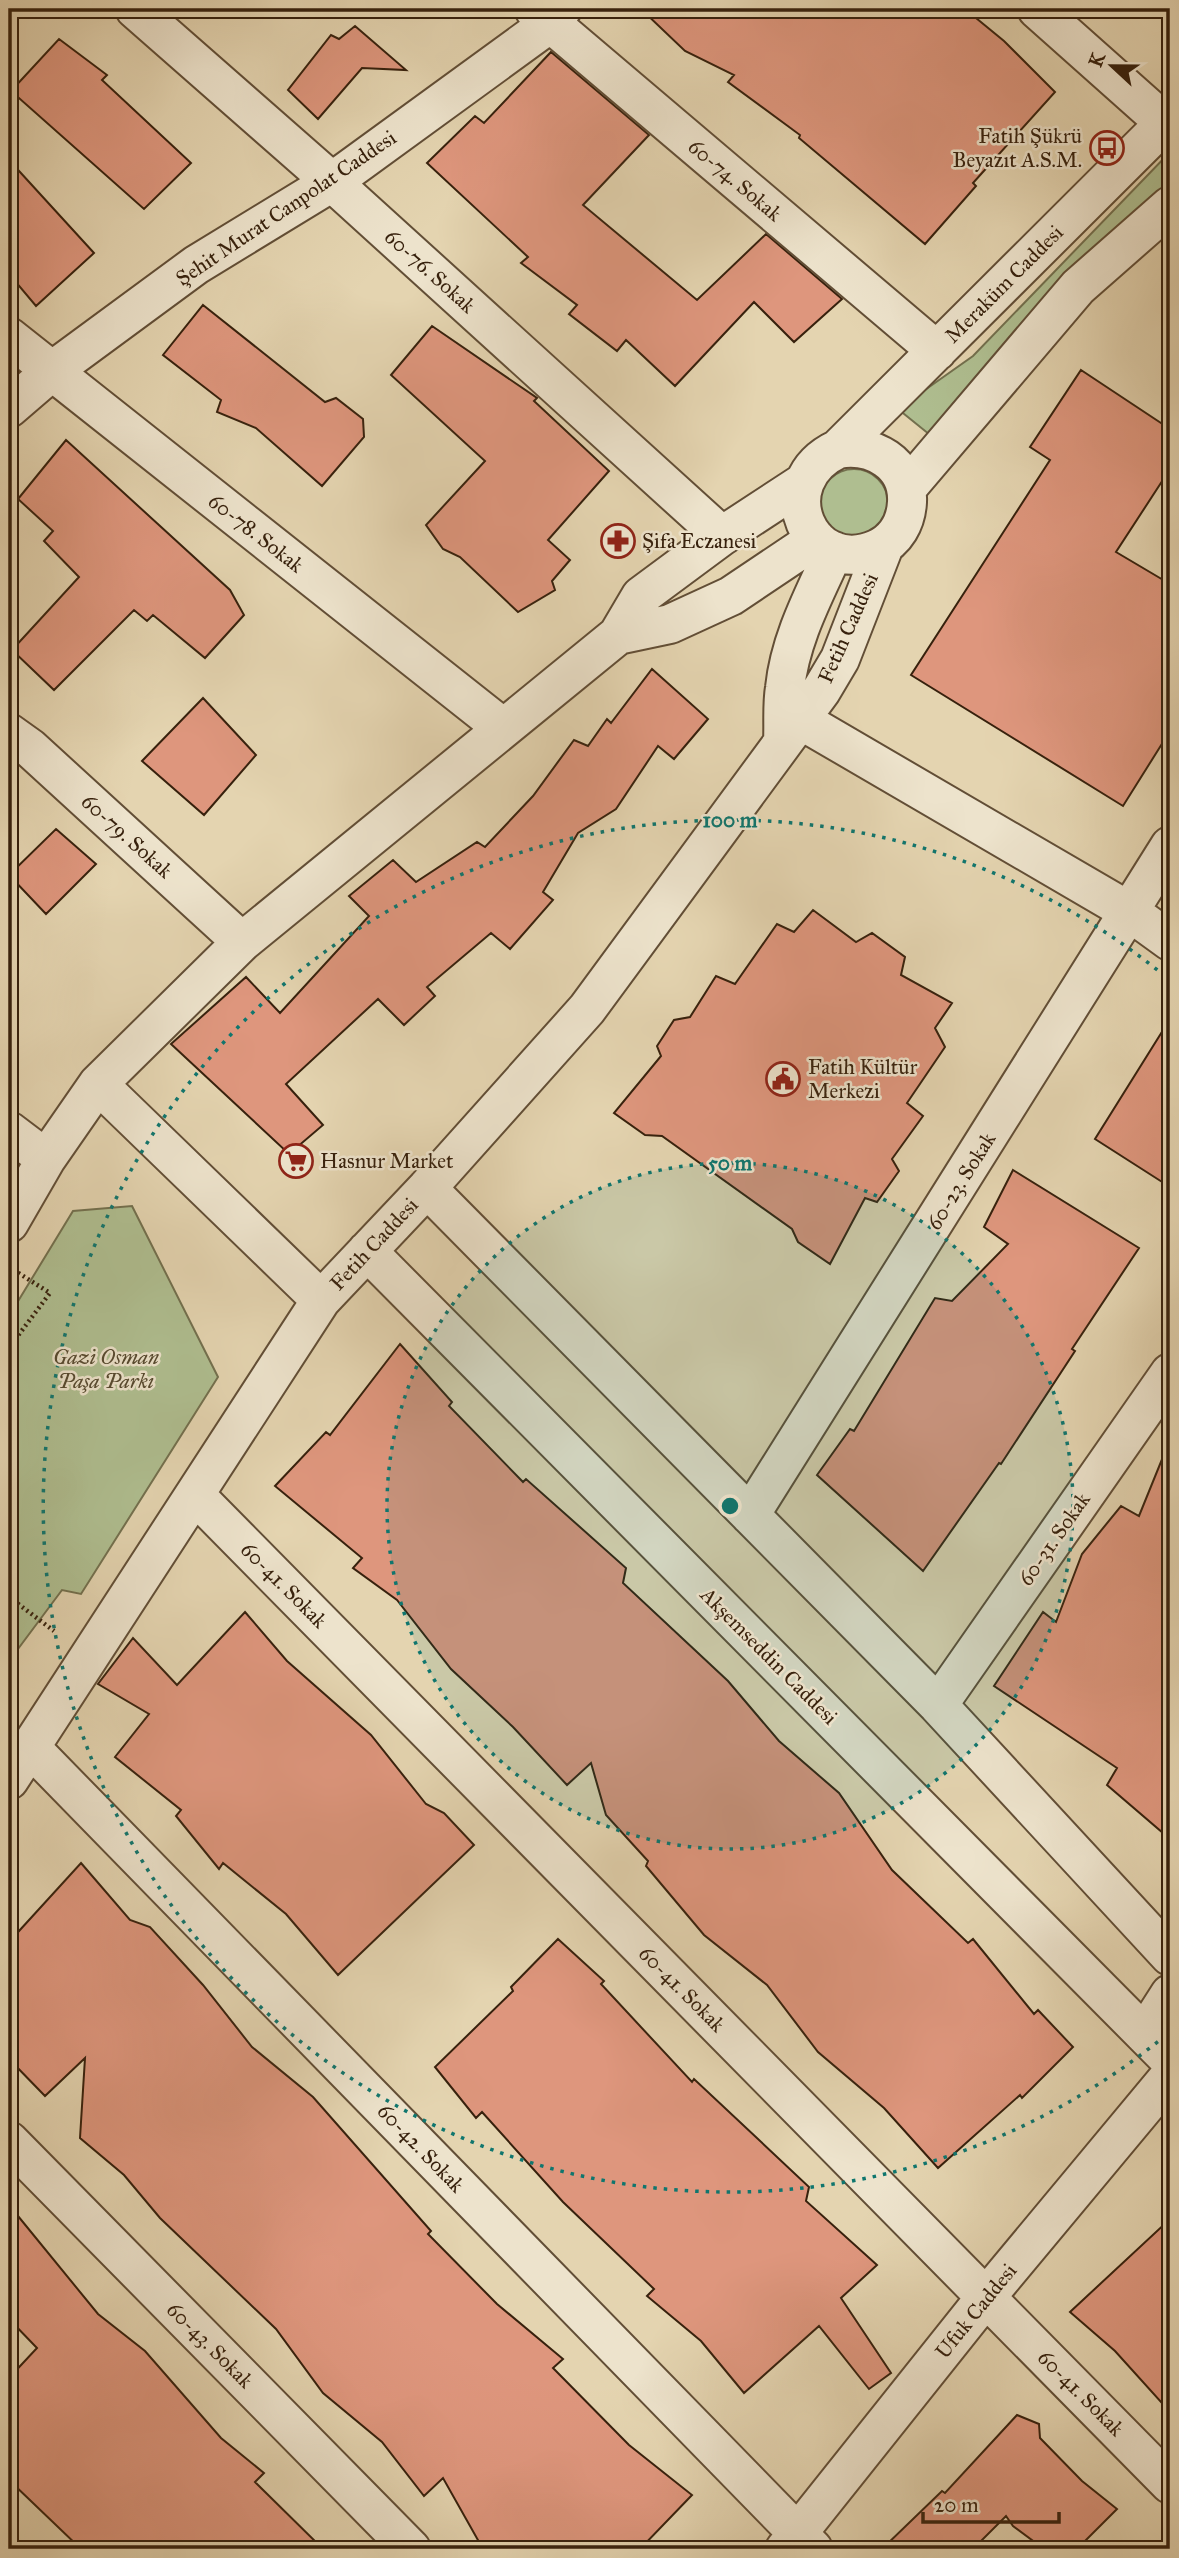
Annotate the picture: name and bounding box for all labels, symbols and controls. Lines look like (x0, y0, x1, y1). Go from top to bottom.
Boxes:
north arrow (1078, 32, 1148, 102)
text: K (1084, 48, 1110, 70)
place label: Fatih Şükrü Beyazıt A.S.M. (953, 123, 1082, 173)
street label: Şehit Murat Canpolat Caddesi (171, 124, 401, 291)
bus stop icon: Fatih Şükrü Beyazıt A.S.M. (1088, 129, 1126, 167)
street label: 60-74. Sokak (683, 133, 787, 227)
street label: Meraküm Caddesi (939, 219, 1069, 349)
street label: 60-76. Sokak (379, 223, 481, 319)
street label: 60-78. Sokak (203, 488, 309, 578)
pharmacy icon: Şifa Eczanesi (599, 522, 637, 560)
place label: Şifa Eczanesi (642, 528, 757, 554)
street label: Fetih Caddesi (812, 569, 884, 687)
street label: 60-79. Sokak (76, 788, 178, 884)
text: 100 m (703, 807, 758, 833)
place label: Fatih Kültür Merkezi (808, 1054, 917, 1104)
public building icon: Fatih Kültür Merkezi (764, 1060, 802, 1098)
street label: 60-23. Sokak (921, 1127, 1001, 1235)
supermarket icon: Hasnur Market (277, 1142, 315, 1180)
place label: Hasnur Market (320, 1148, 454, 1174)
text: 50 m (708, 1150, 752, 1176)
street label: Fetih Caddesi (324, 1192, 424, 1296)
park label: Gazi Osman Paşa Parkı (53, 1344, 159, 1394)
street label: 60-31. Sokak (1012, 1487, 1096, 1591)
centre of rings (718, 1494, 742, 1518)
street label: 60-41. Sokak (235, 1536, 333, 1634)
street label: Akşemseddin Caddesi (694, 1581, 843, 1730)
street label: 60-41. Sokak (633, 1940, 731, 2038)
street label: 60-42. Sokak (372, 2098, 470, 2198)
street label: Ufuk Caddesi (930, 2258, 1022, 2364)
street label: 60-43. Sokak (161, 2296, 259, 2394)
street label: 60-41. Sokak (1032, 2344, 1130, 2442)
scale bar (923, 2481, 1060, 2525)
text: 20 m (934, 2492, 979, 2518)

